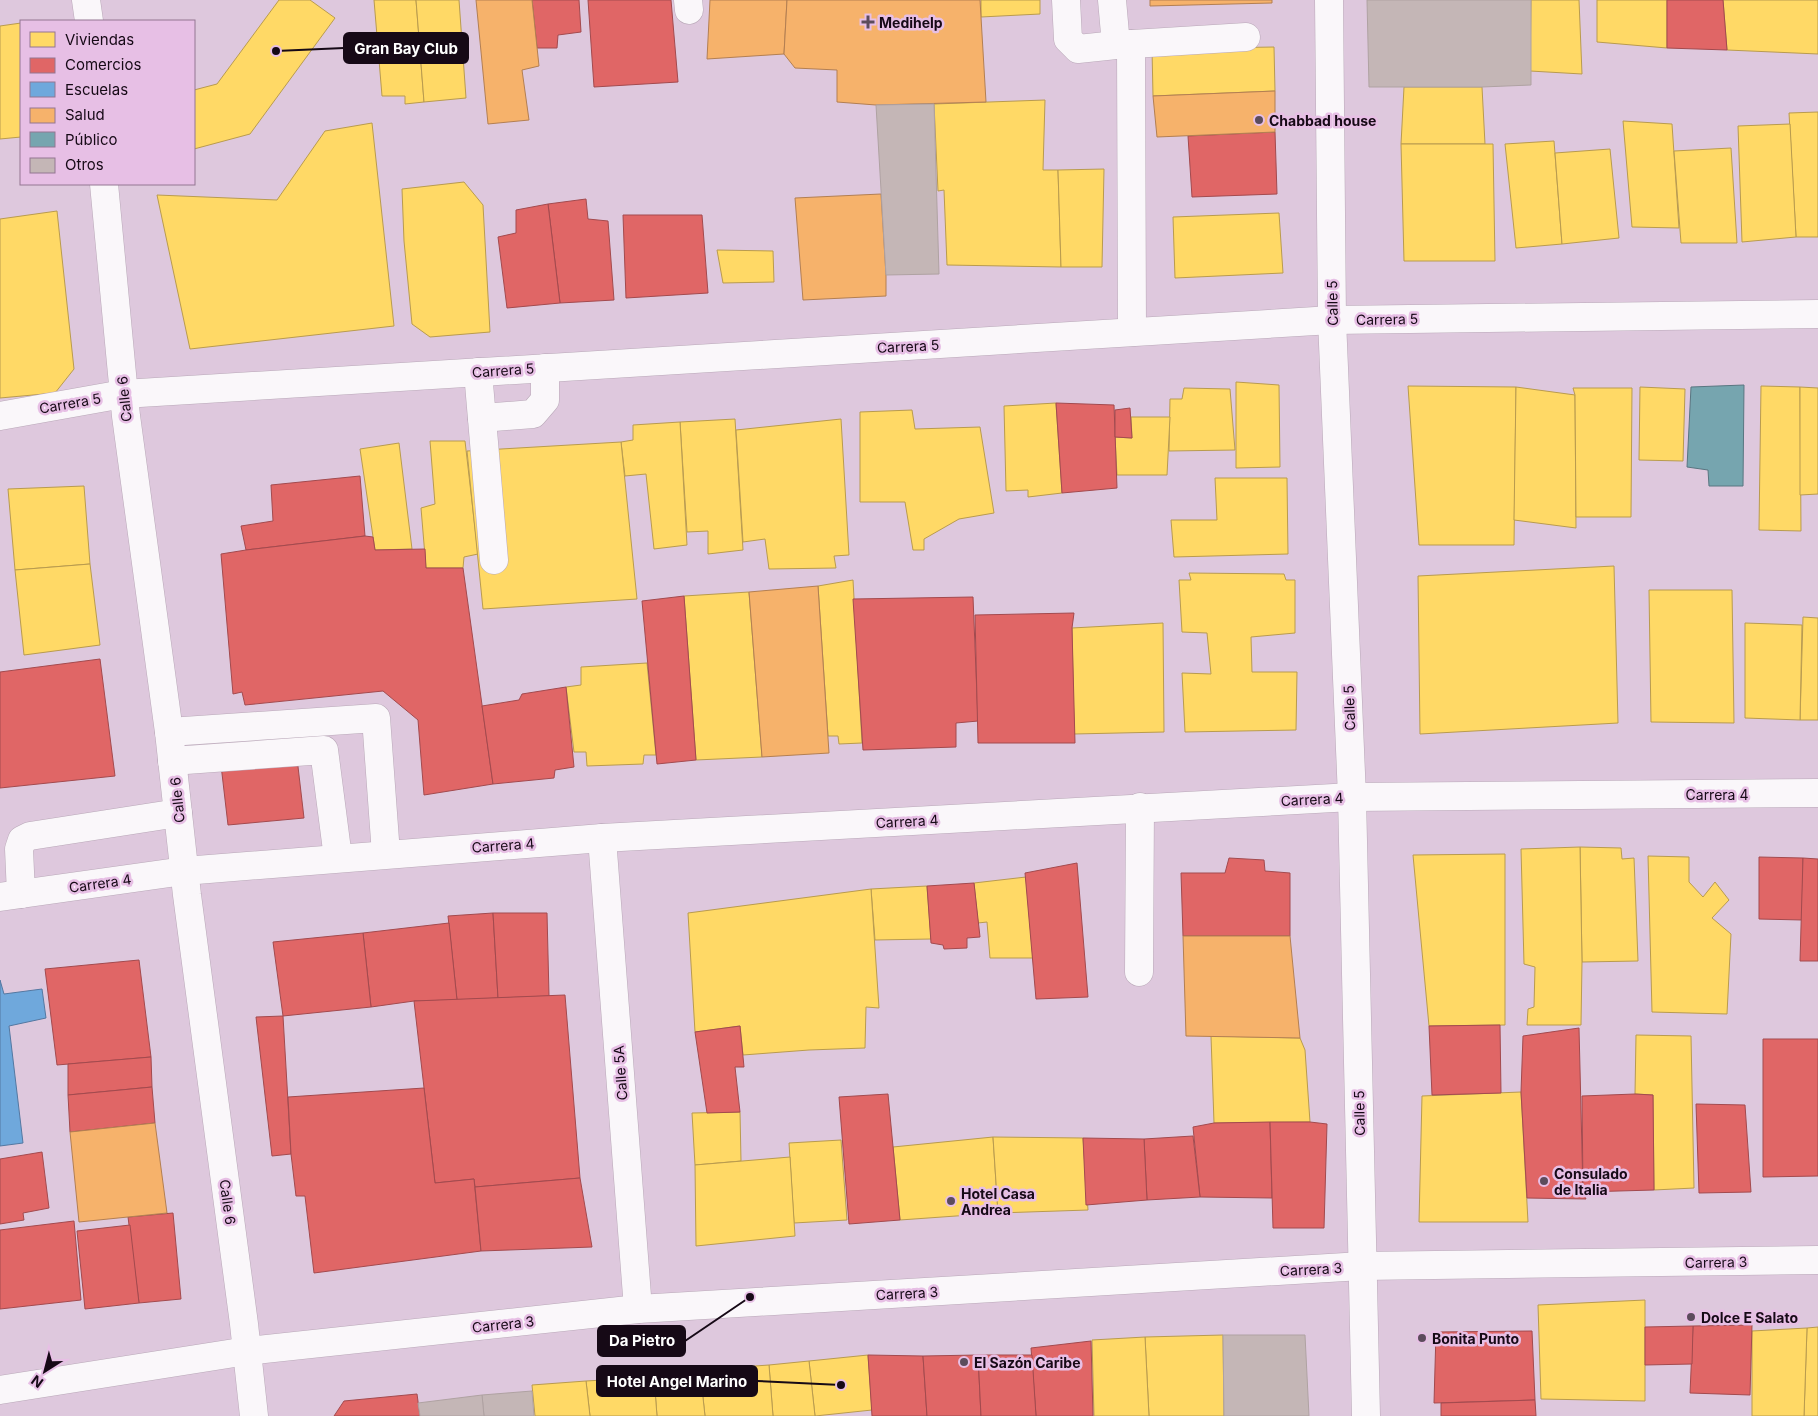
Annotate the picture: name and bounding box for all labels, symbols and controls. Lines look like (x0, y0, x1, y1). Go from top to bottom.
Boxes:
place label: Medihelp (879, 14, 943, 31)
marker: Medihelp (861, 15, 875, 29)
legend (20, 20, 195, 185)
text: Viviendas (65, 30, 134, 49)
callout: Gran Bay Club (344, 33, 468, 63)
text: Gran Bay Club (354, 39, 458, 58)
text: Comercios (65, 55, 141, 74)
text: Escuelas (65, 80, 128, 99)
text: Salud (65, 105, 105, 124)
place label: Chabbad house (1269, 112, 1376, 129)
marker: Chabbad house (1253, 114, 1265, 126)
text: Público (65, 130, 117, 149)
text: Otros (65, 155, 104, 174)
street label: Calle 5 (1323, 280, 1341, 326)
street label: Carrera 5 (1356, 310, 1418, 328)
street label: Carrera 5 (876, 336, 940, 356)
street label: Carrera 5 (471, 359, 535, 381)
street label: Calle 6 (113, 375, 135, 423)
street label: Carrera 5 (38, 389, 102, 417)
street label: Calle 5 (1340, 685, 1358, 731)
street label: Calle 6 (166, 776, 188, 824)
street label: Carrera 4 (1686, 786, 1748, 803)
street label: Carrera 4 (1280, 789, 1344, 809)
street label: Carrera 4 (875, 811, 939, 831)
street label: Carrera 4 (471, 834, 535, 856)
street label: Carrera 4 (68, 870, 132, 896)
street label: Calle 5A (610, 1045, 630, 1101)
street label: Calle 5 (1350, 1090, 1368, 1136)
place label: Consulado de Italia (1554, 1165, 1628, 1198)
marker: Consulado de Italia (1538, 1175, 1550, 1187)
street label: Calle 6 (216, 1178, 240, 1226)
place label: Hotel Casa Andrea (961, 1185, 1035, 1218)
marker: Hotel Casa Andrea (945, 1195, 957, 1207)
street label: Carrera 3 (1685, 1253, 1747, 1271)
street label: Carrera 3 (1279, 1259, 1343, 1279)
street label: Carrera 3 (875, 1283, 939, 1303)
place label: Dolce E Salato (1701, 1309, 1798, 1326)
marker: Dolce E Salato (1685, 1311, 1697, 1323)
street label: Carrera 3 (471, 1312, 535, 1336)
callout: Da Pietro (598, 1326, 685, 1356)
place label: Bonita Punto (1432, 1330, 1519, 1347)
text: Da Pietro (609, 1331, 675, 1350)
marker: Bonita Punto (1416, 1332, 1428, 1344)
north arrow (20, 1346, 70, 1396)
place label: El Sazón Caribe (974, 1354, 1081, 1371)
marker: El Sazón Caribe (958, 1356, 970, 1368)
callout: Hotel Angel Marino (597, 1366, 757, 1396)
text: N (28, 1372, 46, 1392)
text: Hotel Angel Marino (607, 1372, 747, 1391)

